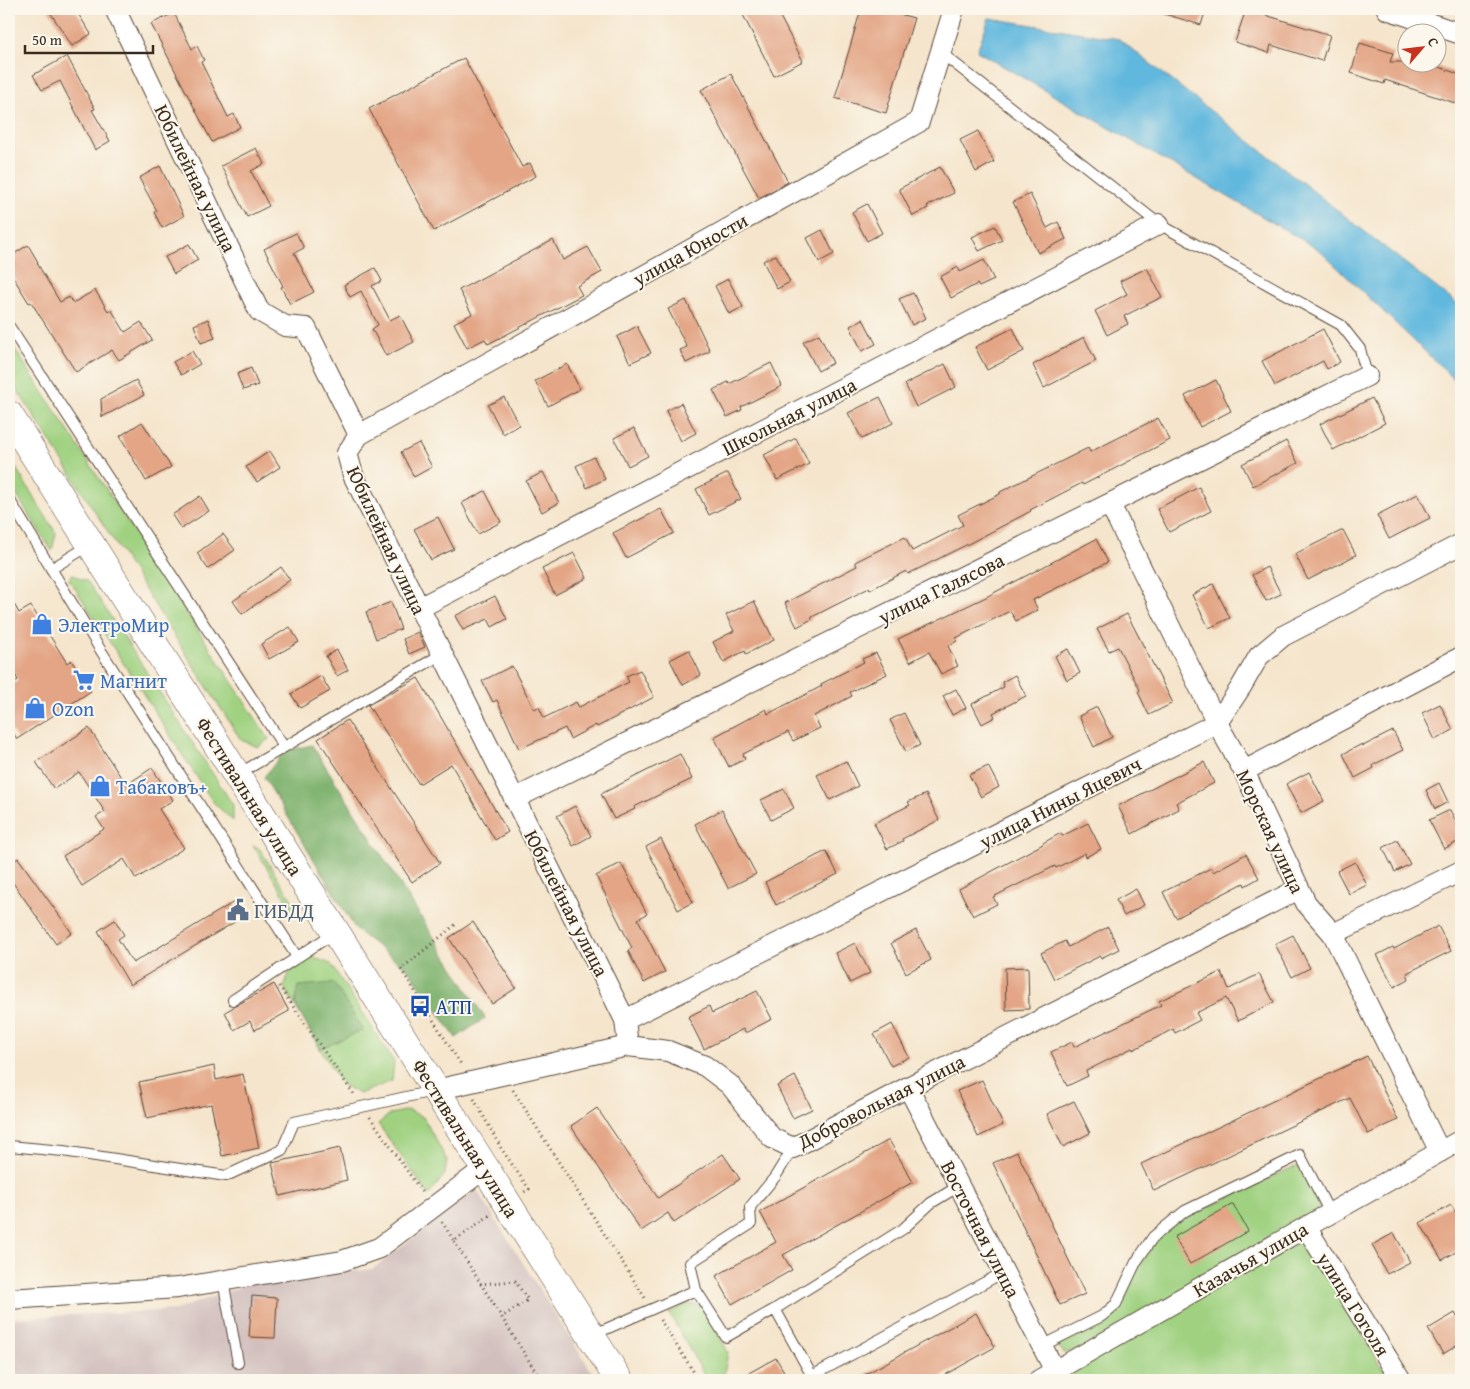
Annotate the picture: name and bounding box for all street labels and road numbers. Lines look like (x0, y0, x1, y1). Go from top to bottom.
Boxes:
street label: Юбилейная улица (148, 99, 245, 257)
street label: улица Юности (626, 205, 753, 293)
street label: Школьная улица (717, 369, 862, 462)
street label: Юбилейная улица (340, 461, 434, 620)
street label: улица Галясова (872, 545, 1009, 632)
street label: Фестивальная улица (189, 711, 311, 881)
street label: улица Нины Яцевич (973, 748, 1146, 856)
street label: Морская улица (1230, 764, 1313, 898)
street label: Юбилейная улица (517, 825, 617, 982)
street label: Добровольная улица (791, 1046, 970, 1156)
street label: Фестивальная улица (405, 1053, 527, 1223)
street label: Восточная улица (934, 1155, 1028, 1303)
street label: Казачья улица (1187, 1214, 1313, 1304)
street label: улица Гоголя (1310, 1245, 1398, 1362)

